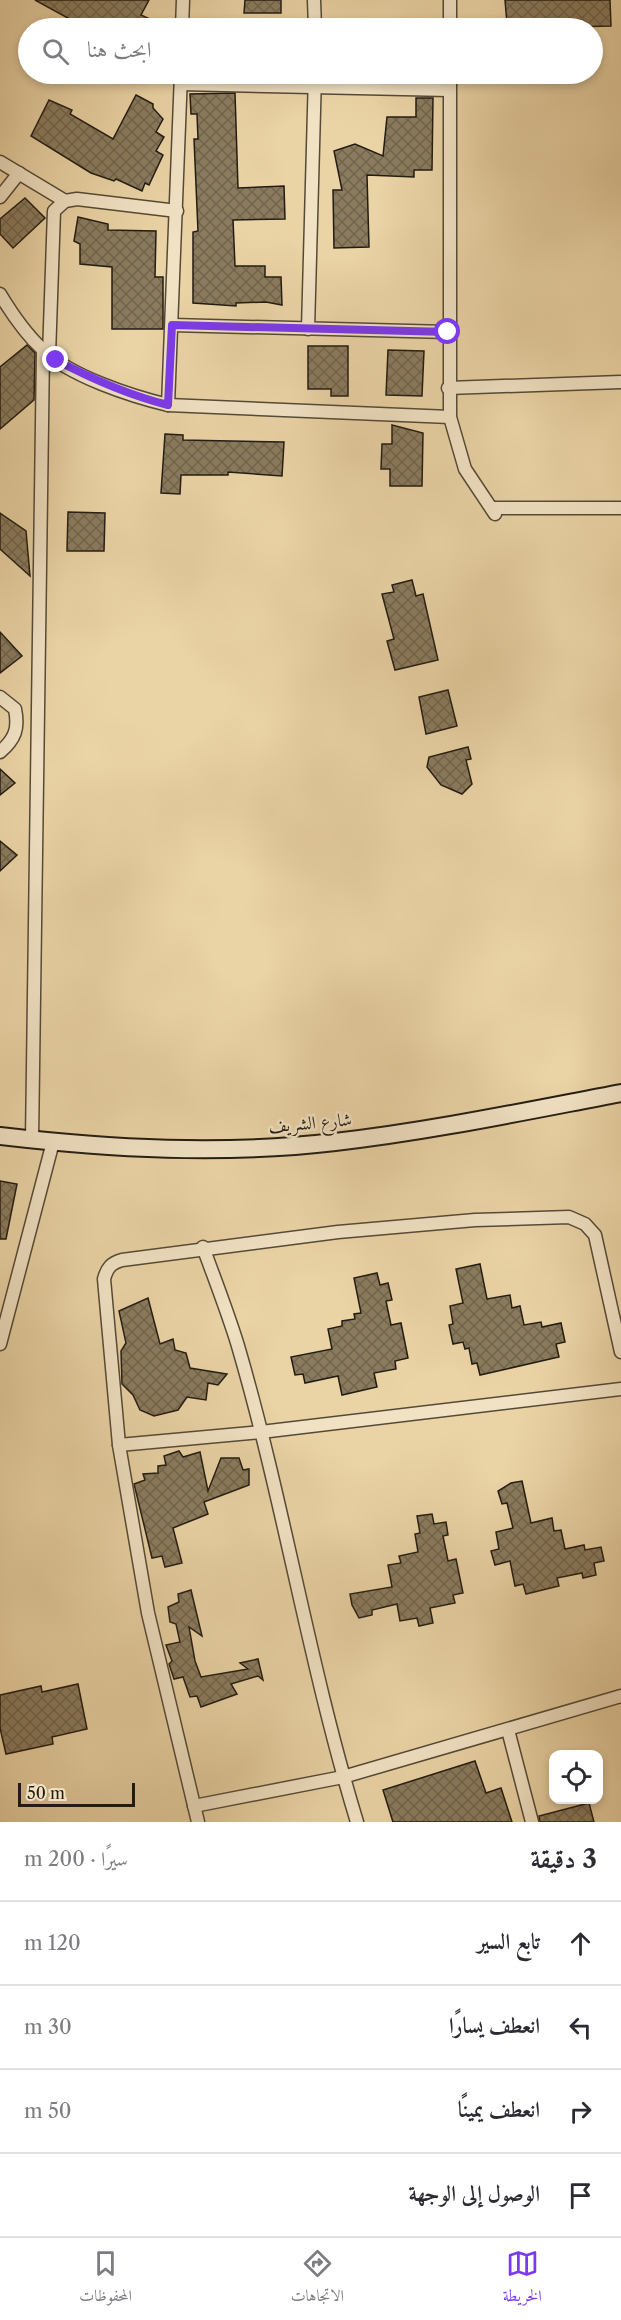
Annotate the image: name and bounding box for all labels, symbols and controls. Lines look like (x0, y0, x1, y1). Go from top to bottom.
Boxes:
search box (18, 18, 603, 84)
icon: search (39, 35, 72, 68)
text: ابحث هنا (87, 36, 152, 63)
route start (434, 318, 460, 344)
route end (42, 346, 68, 372)
street label: شارع الشريف (267, 1108, 353, 1142)
map controls (549, 1750, 603, 1804)
button: locate (549, 1750, 603, 1804)
scale bar (18, 1780, 135, 1808)
text: 50 m (27, 1783, 65, 1803)
text: 3 دقيقة (530, 1843, 597, 1875)
text: سيرًا · 200 m (24, 1847, 128, 1871)
icon: ahead (564, 1927, 597, 1960)
text: تابع السير (477, 1928, 540, 1955)
text: 120 m (24, 1931, 81, 1955)
icon: left (564, 2011, 597, 2044)
text: انعطف يسارًا (449, 2012, 540, 2039)
text: 30 m (24, 2015, 72, 2039)
icon: right (564, 2095, 597, 2128)
text: انعطف يمينًا (458, 2096, 540, 2123)
text: 50 m (24, 2099, 72, 2123)
icon: arrive (564, 2179, 597, 2212)
text: الوصول إلى الوجهة (408, 2180, 540, 2207)
tab: المحفوظات (79, 2247, 132, 2311)
tab: الاتجاهات (291, 2247, 344, 2311)
tab: الخريطة (503, 2247, 542, 2311)

